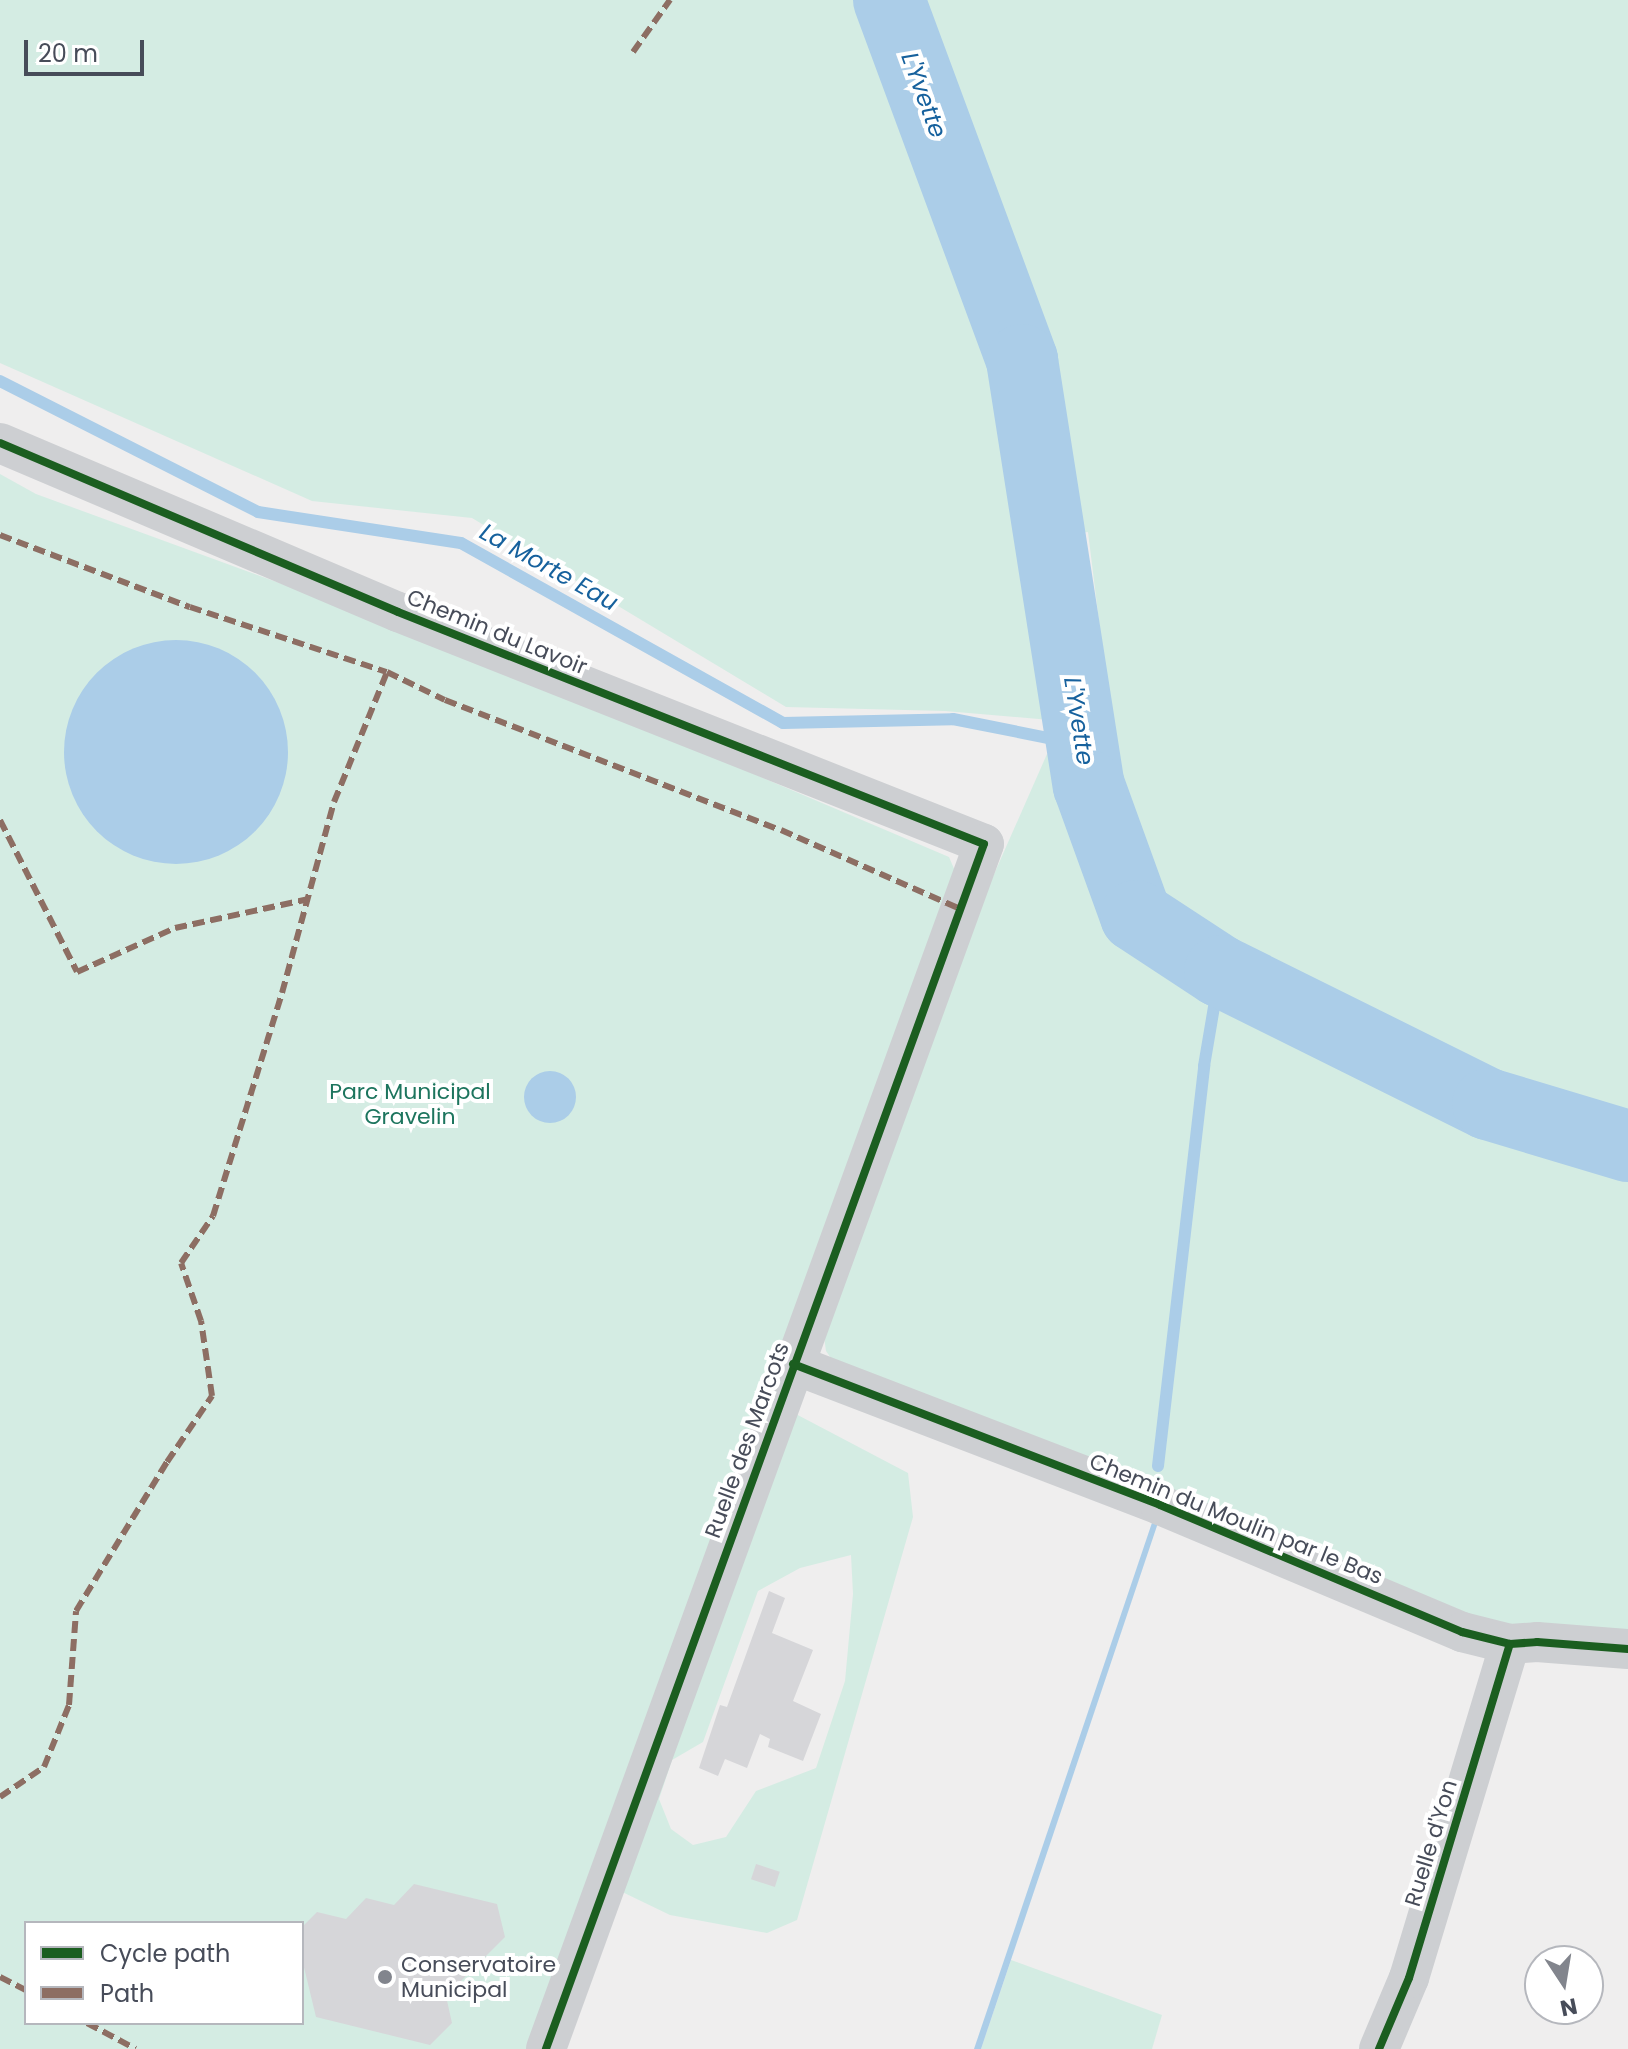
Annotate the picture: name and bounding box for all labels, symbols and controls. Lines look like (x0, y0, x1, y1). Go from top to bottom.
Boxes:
scale bar (28, 24, 148, 74)
text: 20 m (38, 37, 98, 70)
water label: L'Yvette (895, 48, 953, 142)
water label: La Morte Eau (475, 517, 623, 617)
street label: Chemin du Lavoir (403, 584, 591, 680)
water label: L'Yvette (1058, 675, 1100, 767)
park label: Parc Municipal Gravelin (329, 1078, 491, 1130)
street label: Ruelle des Marcots (699, 1339, 795, 1541)
street label: Chemin du Moulin par le Bas (1085, 1448, 1387, 1590)
street label: Ruelle d'Yon (1399, 1777, 1463, 1909)
legend (24, 1921, 304, 2025)
text: Cycle path (100, 1937, 230, 1970)
north arrow (1524, 1945, 1604, 2025)
place label: Conservatoire Municipal (401, 1951, 556, 2002)
marker: Conservatoire Municipal (376, 1968, 394, 1986)
text: Path (100, 1977, 154, 2010)
text: N (1557, 1990, 1580, 2024)

